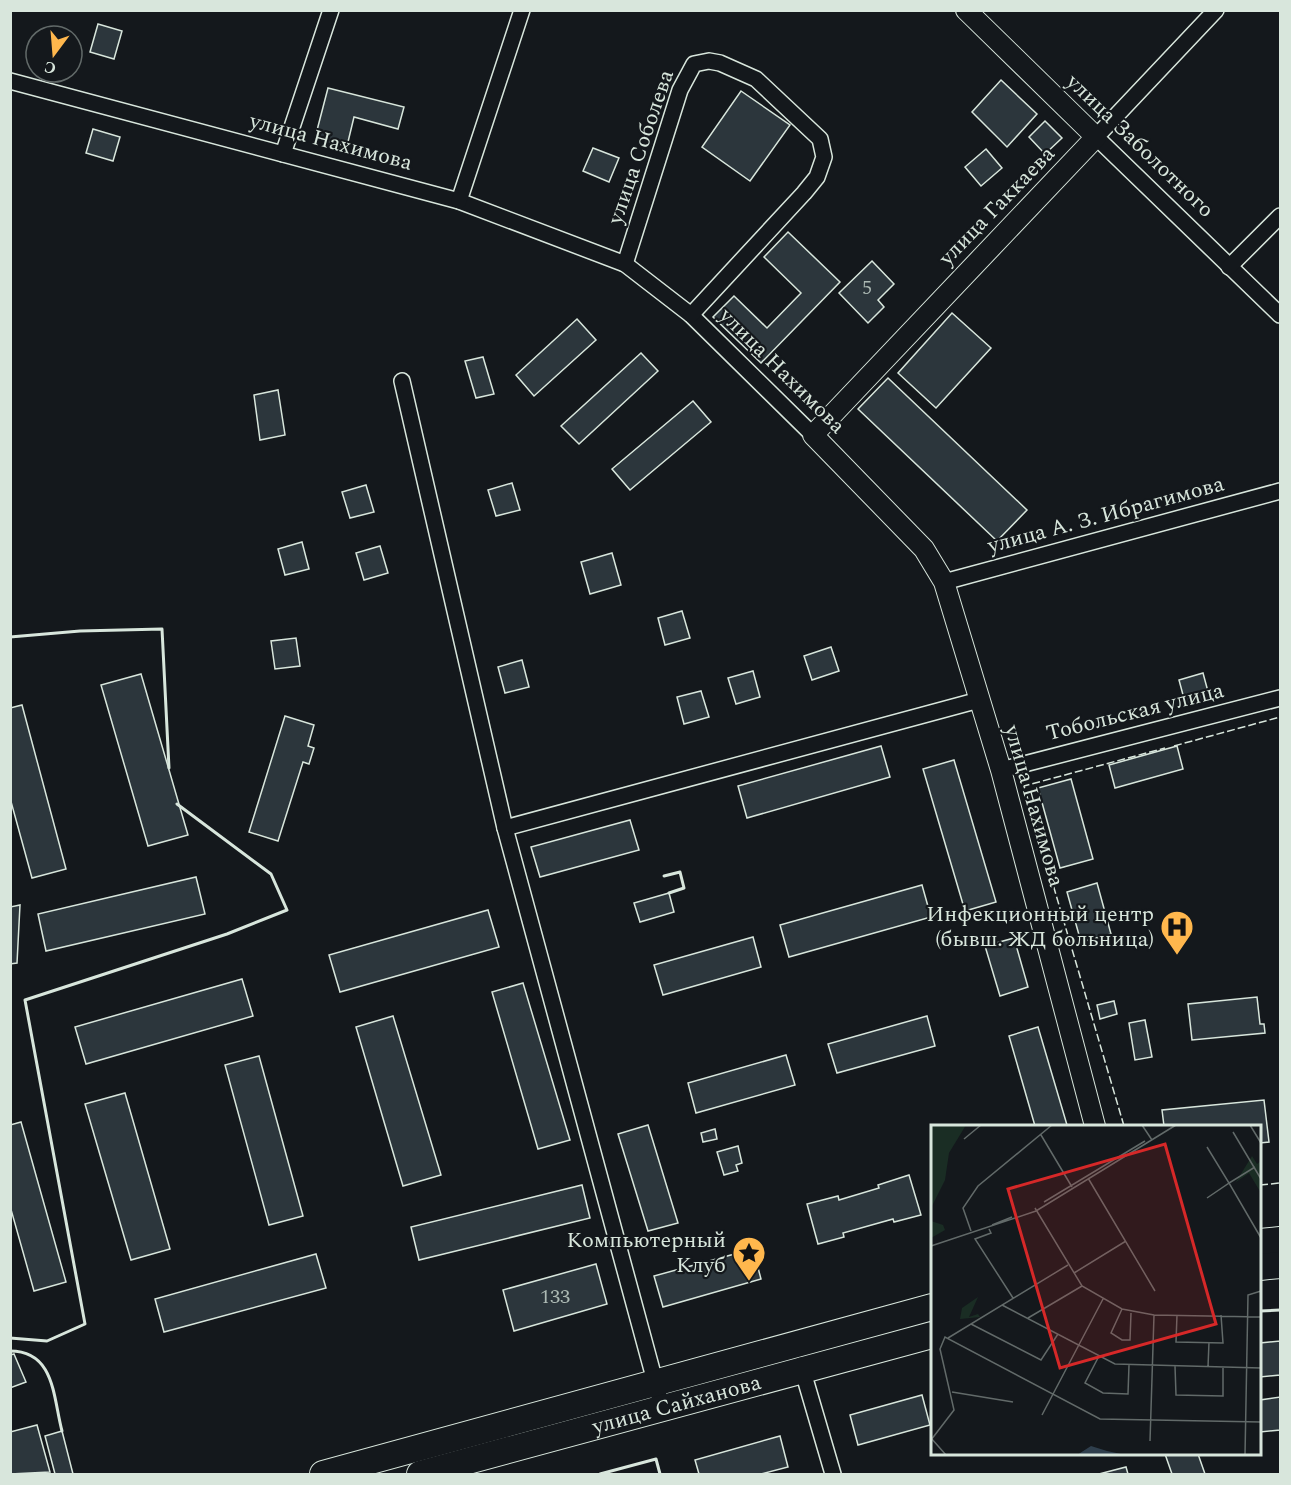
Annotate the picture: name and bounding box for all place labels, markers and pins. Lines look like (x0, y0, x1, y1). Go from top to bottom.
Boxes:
place label: Инфекционный центр (бывш. ЖД больница) (926, 898, 1154, 956)
hospital icon: Инфекционный центр (бывш. ЖД больница) (1159, 909, 1195, 956)
place label: Компьютерный Клуб (567, 1224, 726, 1282)
place icon: Компьютерный Клуб (731, 1235, 767, 1282)

